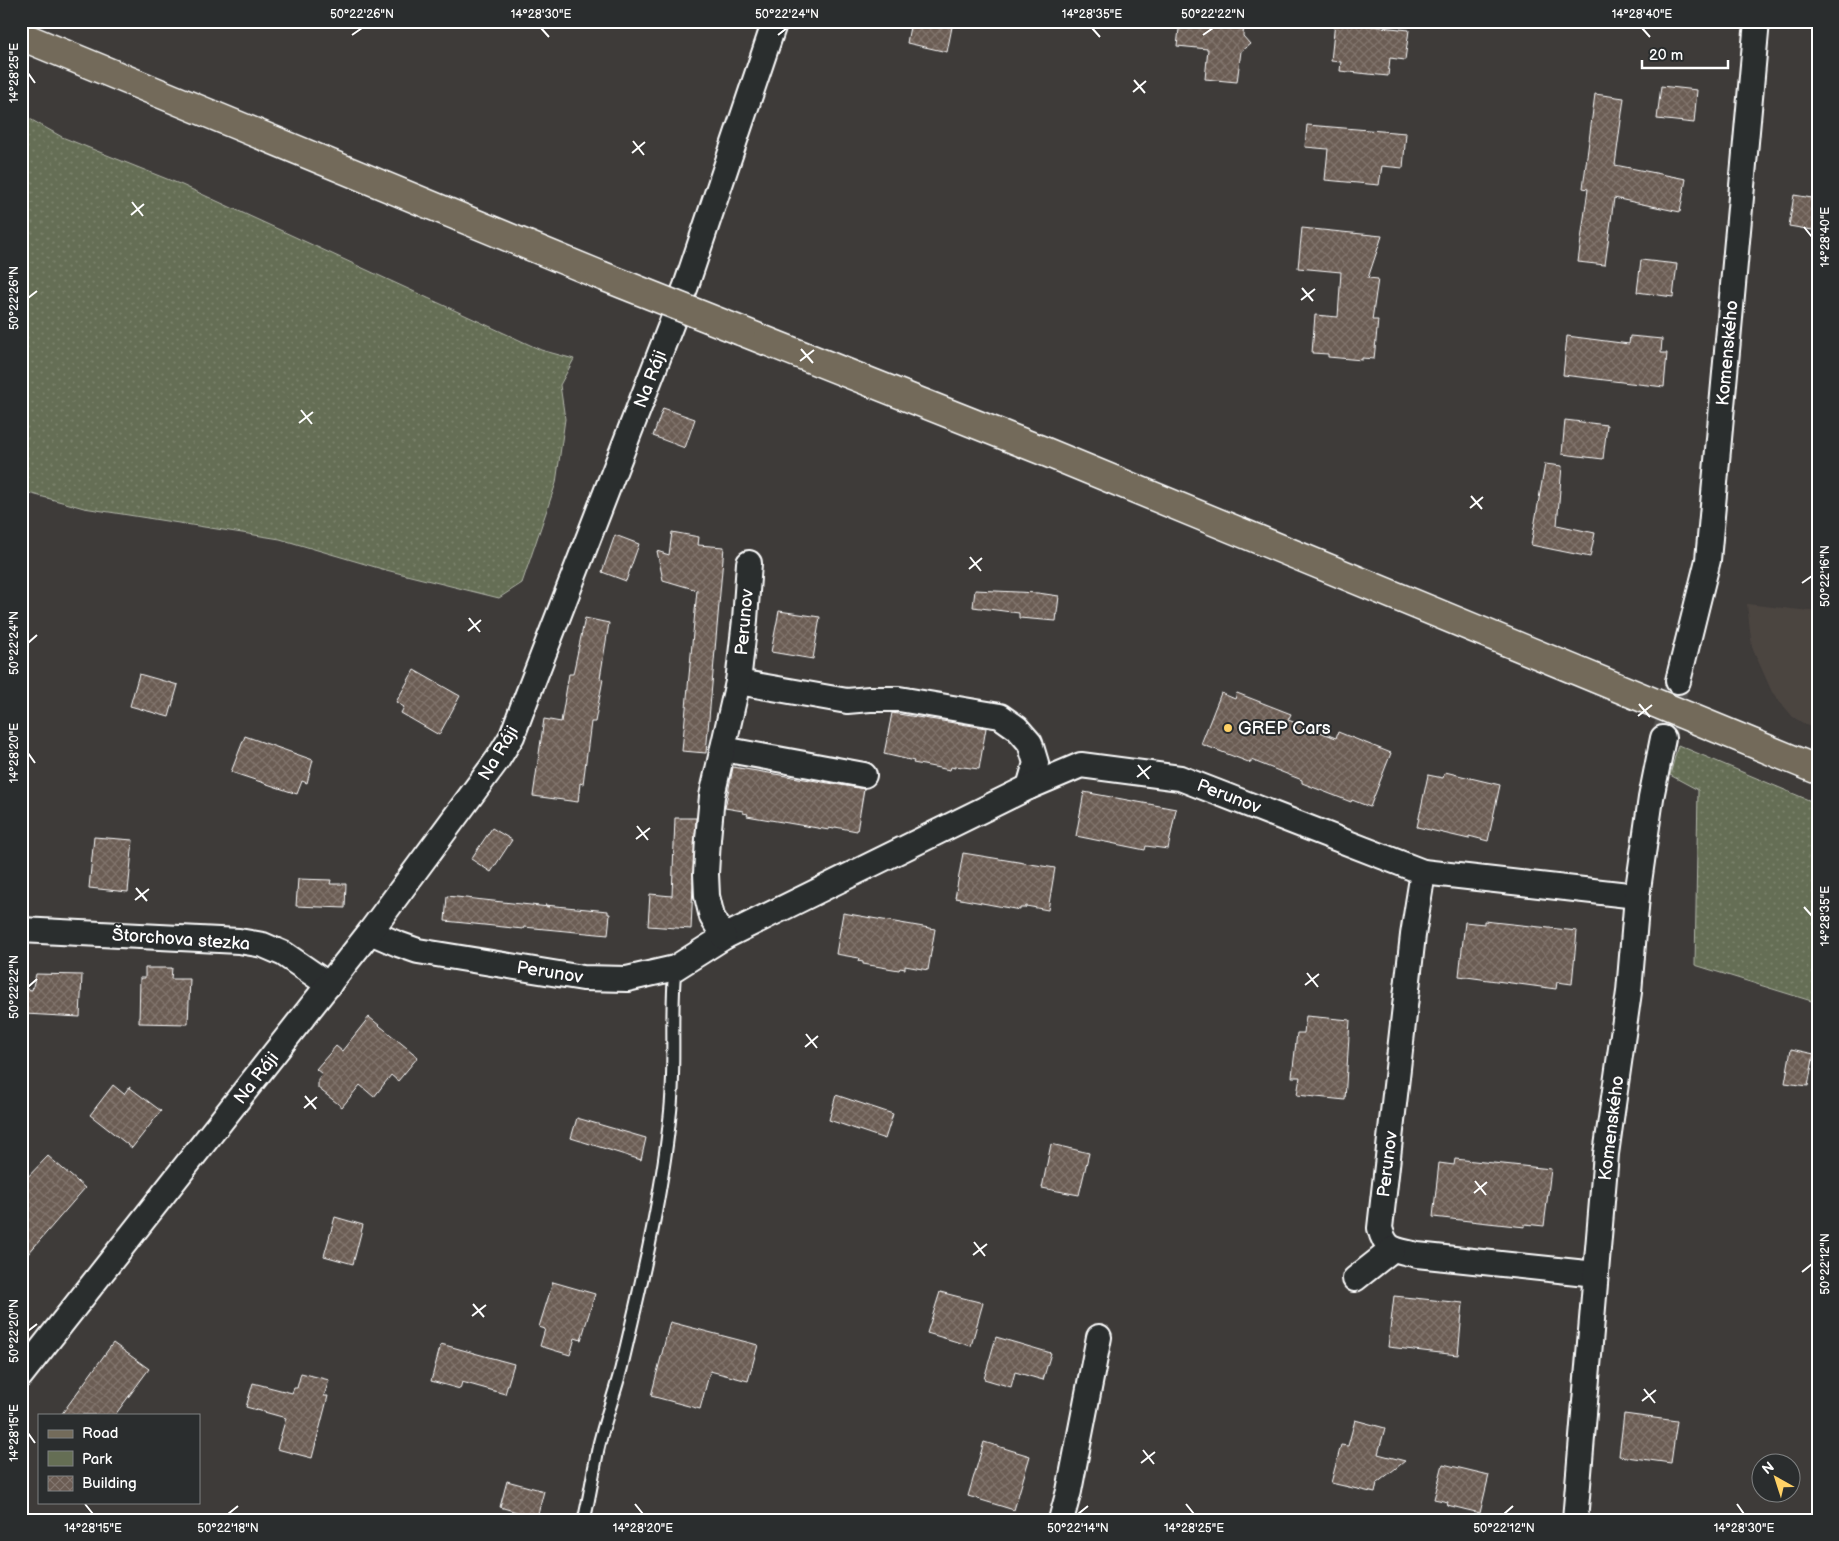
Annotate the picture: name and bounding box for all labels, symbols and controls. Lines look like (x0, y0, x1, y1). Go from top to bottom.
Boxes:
text: 50°22'26"N (330, 7, 394, 22)
text: 14°28'30"E (511, 7, 571, 22)
text: 50°22'24"N (755, 7, 819, 22)
text: 14°28'35"E (1062, 7, 1122, 22)
text: 50°22'22"N (1181, 7, 1245, 22)
text: 14°28'40"E (1612, 7, 1672, 22)
scale bar (1642, 38, 1728, 70)
text: 14°28'25"E (7, 43, 22, 103)
text: 20 m (1649, 46, 1683, 65)
text: 14°28'40"E (1818, 207, 1833, 267)
text: 50°22'26"N (7, 266, 22, 330)
street label: Komenského (1712, 299, 1743, 407)
street label: Na Ráji (630, 347, 671, 411)
text: 50°22'16"N (1818, 545, 1833, 607)
street label: Perunov (731, 588, 758, 656)
text: 50°22'24"N (7, 611, 22, 675)
place label: GREP Cars (1238, 718, 1331, 739)
street label: Na Ráji (474, 722, 523, 784)
marker: GREP Cars (1222, 722, 1234, 734)
text: 14°28'20"E (7, 723, 22, 783)
street label: Perunov (1194, 775, 1264, 818)
text: 14°28'35"E (1818, 886, 1833, 946)
street label: Štorchova stezka (111, 923, 251, 955)
text: 50°22'22"N (7, 955, 22, 1019)
street label: Perunov (515, 957, 585, 988)
street label: Na Ráji (230, 1048, 283, 1108)
street label: Komenského (1595, 1074, 1628, 1182)
street label: Perunov (1373, 1129, 1402, 1198)
text: 50°22'12"N (1818, 1233, 1833, 1295)
text: 50°22'20"N (7, 1299, 22, 1363)
text: 14°28'15"E (7, 1404, 22, 1462)
legend (38, 1414, 200, 1504)
text: Road (82, 1424, 118, 1443)
text: Park (82, 1450, 113, 1469)
north arrow (1752, 1454, 1802, 1504)
text: N (1759, 1458, 1778, 1478)
text: Building (82, 1474, 137, 1493)
text: 14°28'15"E (64, 1521, 122, 1536)
text: 50°22'18"N (197, 1521, 259, 1536)
text: 14°28'20"E (613, 1521, 673, 1536)
text: 50°22'14"N (1047, 1521, 1109, 1536)
text: 14°28'25"E (1164, 1521, 1224, 1536)
text: 50°22'12"N (1473, 1521, 1535, 1536)
text: 14°28'30"E (1714, 1521, 1774, 1536)

